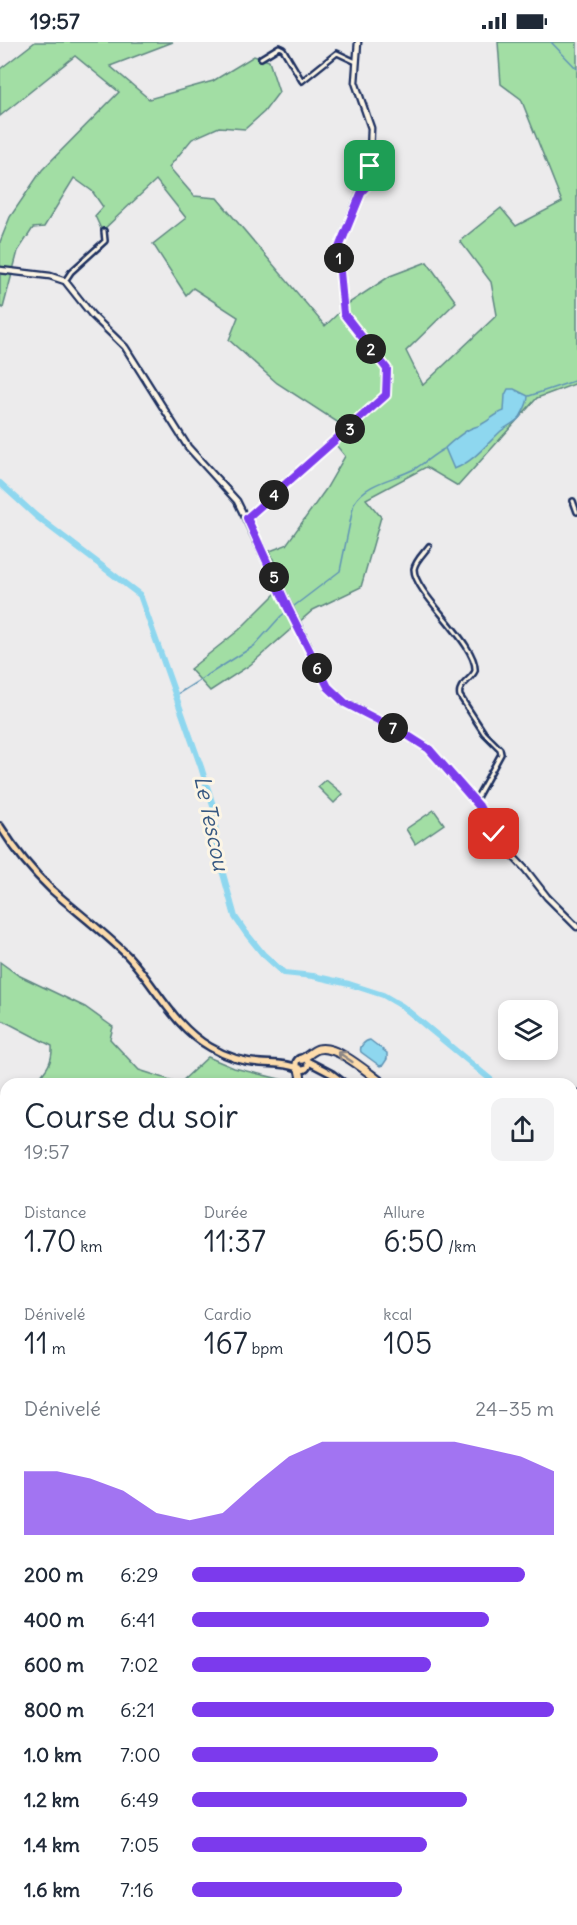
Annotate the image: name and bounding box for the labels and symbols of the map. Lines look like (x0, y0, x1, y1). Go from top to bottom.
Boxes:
pin (344, 140, 395, 191)
pin: 1 (324, 243, 354, 273)
pin: 2 (356, 334, 386, 364)
pin: 3 (335, 414, 365, 444)
pin: 4 (259, 480, 289, 510)
pin: 5 (259, 562, 289, 592)
pin: 6 (302, 653, 332, 683)
pin: 7 (378, 713, 408, 743)
water label: Le Tescou (188, 773, 236, 874)
pin (468, 808, 519, 859)
one-way arrow (337, 1051, 354, 1063)

